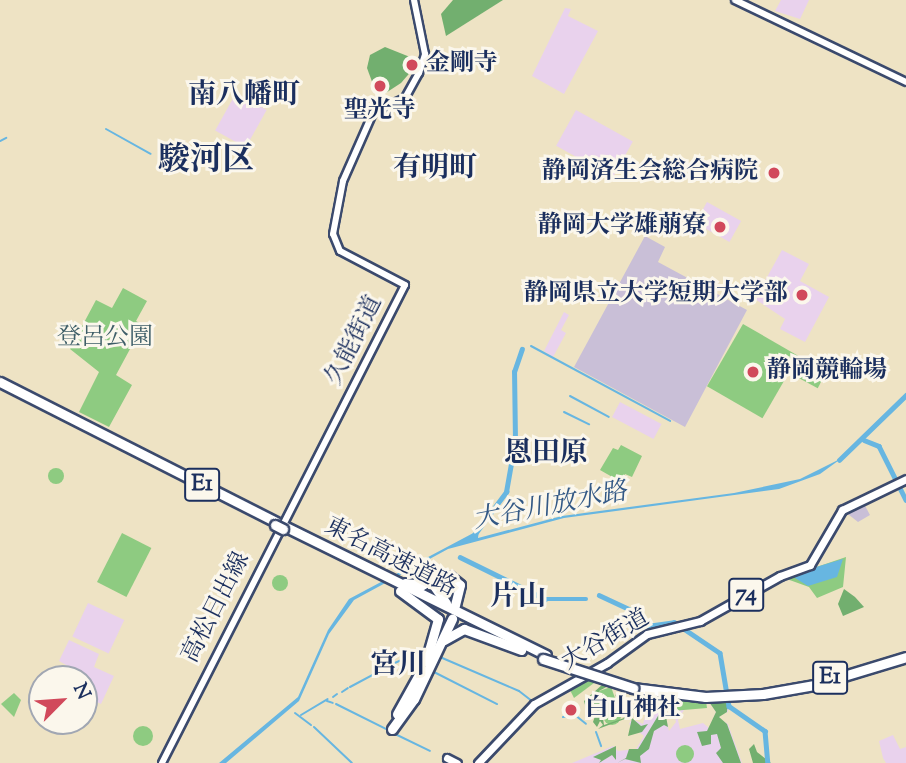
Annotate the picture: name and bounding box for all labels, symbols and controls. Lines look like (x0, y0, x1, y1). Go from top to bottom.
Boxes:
place label: 金剛寺 (426, 51, 498, 79)
marker: 金剛寺 (404, 57, 420, 73)
marker: 聖光寺 (372, 78, 388, 94)
district label: 南八幡町 (188, 79, 300, 113)
place label: 聖光寺 (344, 98, 416, 126)
district label: 駿河区 (158, 142, 254, 180)
district label: 有明町 (393, 152, 477, 186)
place label: 静岡済生会総合病院 (542, 159, 758, 187)
marker: 静岡済生会総合病院 (764, 163, 784, 183)
place label: 静岡大学雄萠寮 (538, 213, 706, 241)
marker: 静岡大学雄萠寮 (712, 219, 728, 235)
place label: 静岡県立大学短期大学部 (524, 281, 788, 309)
marker: 静岡県立大学短期大学部 (794, 287, 810, 303)
street label: 久能街道 (320, 292, 390, 390)
park label: 登呂公園 (57, 325, 153, 353)
place label: 静岡競輪場 (767, 358, 887, 386)
marker: 静岡競輪場 (745, 364, 761, 380)
district label: 恩田原 (504, 437, 588, 471)
road number: E1 (183, 466, 221, 505)
water label: 大谷川放水路 (470, 477, 630, 537)
street label: 東名高速道路 (319, 512, 461, 604)
street label: 高松日出線 (177, 548, 257, 668)
road number: 74 (727, 576, 765, 614)
district label: 片山 (490, 581, 546, 615)
street label: 大谷街道 (557, 605, 655, 677)
district label: 宮川 (370, 649, 426, 683)
road number: E1 (811, 658, 849, 698)
north arrow (28, 665, 98, 735)
text: N (65, 679, 96, 704)
place label: 白山神社 (585, 696, 681, 724)
marker: 白山神社 (563, 702, 579, 718)

